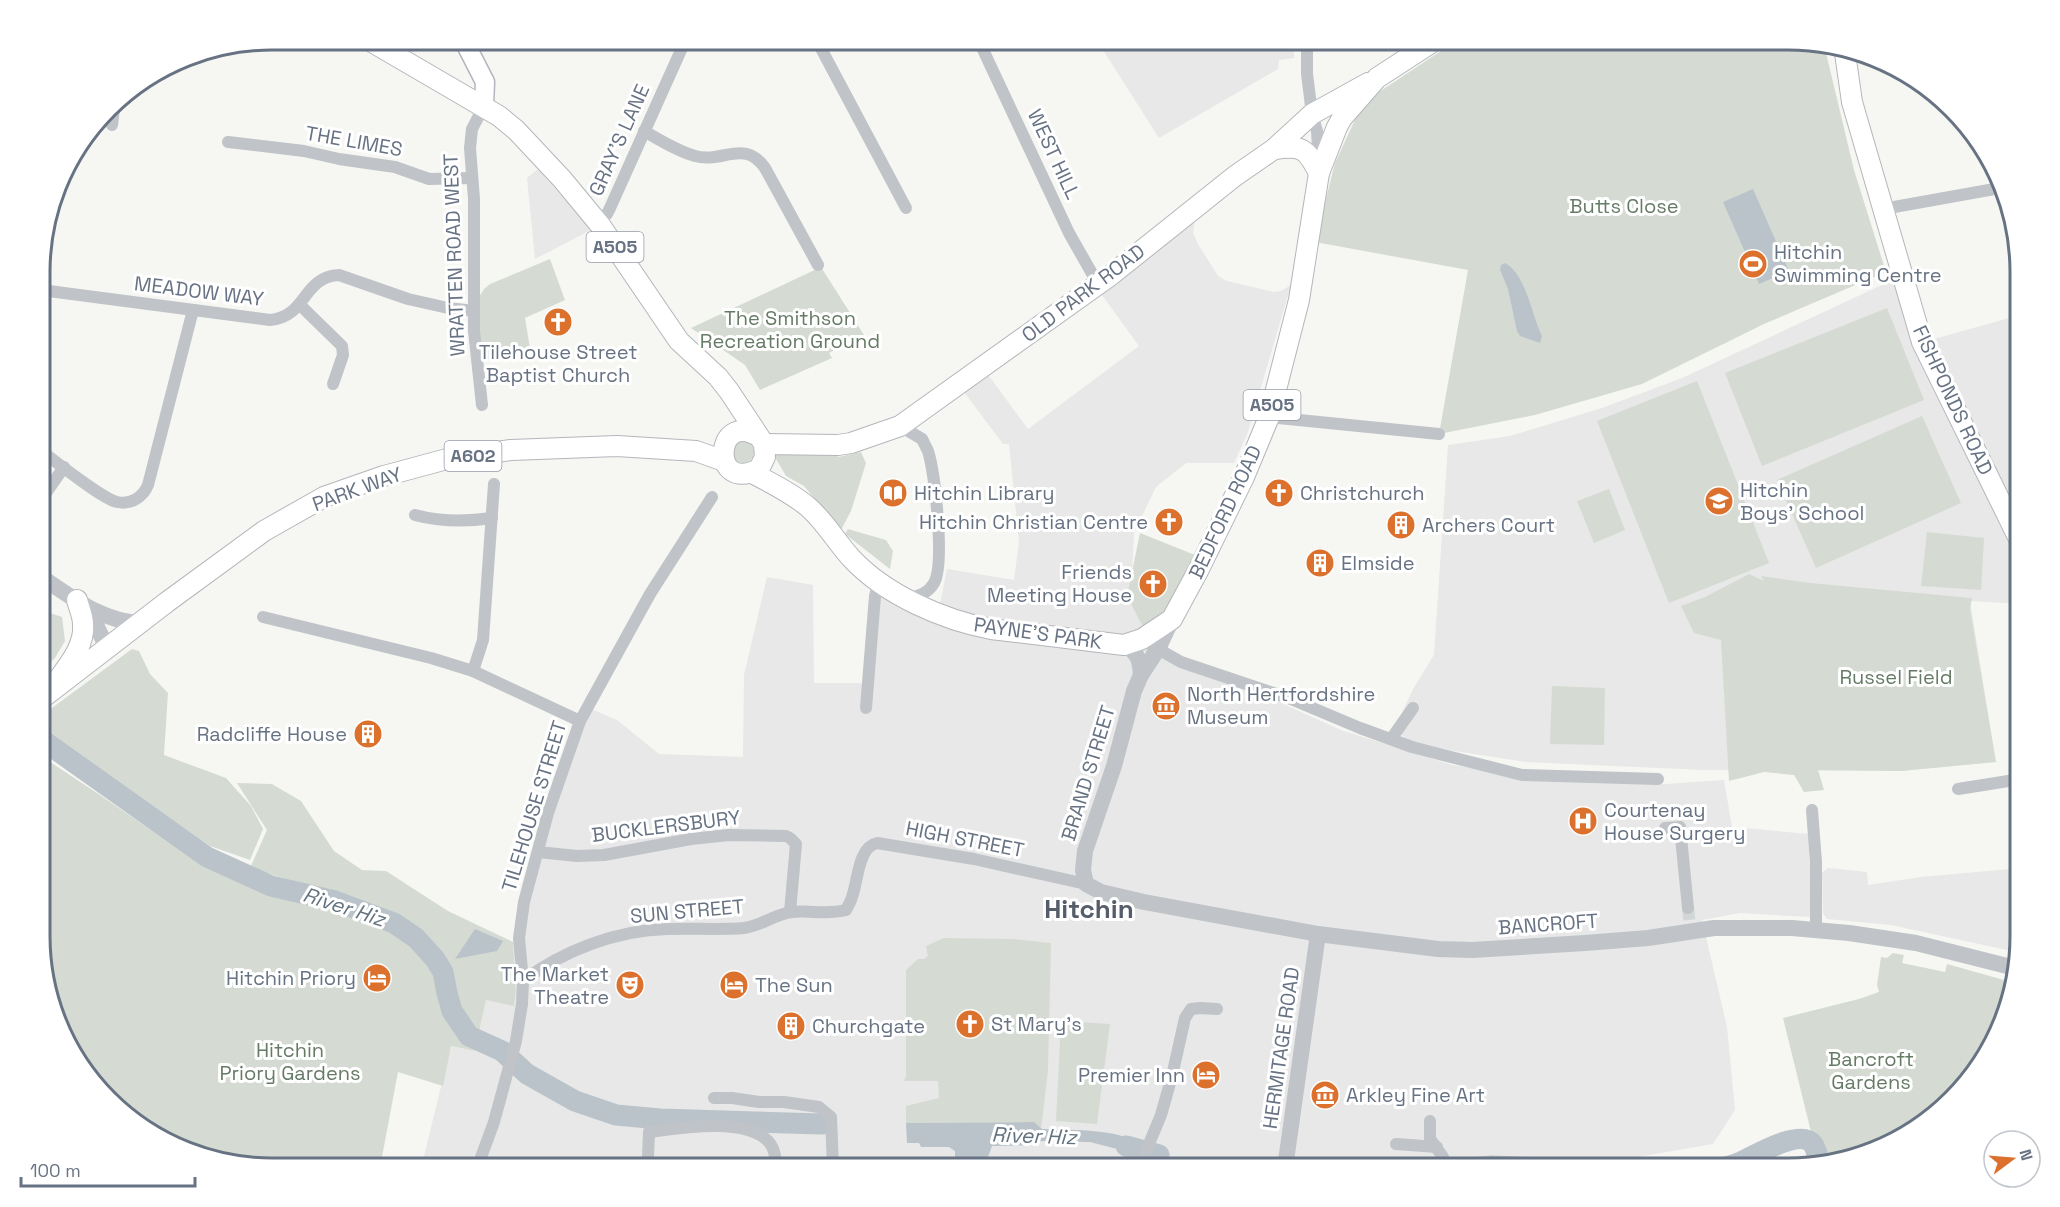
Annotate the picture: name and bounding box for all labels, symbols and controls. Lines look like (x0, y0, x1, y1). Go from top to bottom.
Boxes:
street label: GRAY'S LANE (583, 80, 655, 200)
street label: WEST HILL (1022, 105, 1086, 203)
street label: THE LIMES (304, 120, 404, 162)
street label: WRATTEN ROAD WEST (437, 153, 471, 357)
park label: Butts Close (1569, 193, 1679, 219)
road number: A505 (586, 232, 644, 262)
street label: OLD PARK ROAD (1016, 238, 1150, 348)
place label: Hitchin Swimming Centre (1774, 239, 1942, 288)
sports icon: Hitchin Swimming Centre (1737, 248, 1769, 280)
street label: MEADOW WAY (133, 270, 265, 312)
park label: The Smithson Recreation Ground (700, 305, 880, 354)
church icon: Tilehouse Street Baptist Church (542, 306, 574, 338)
street label: FISHPONDS ROAD (1907, 321, 1999, 479)
place label: Tilehouse Street Baptist Church (479, 339, 637, 388)
road number: A505 (1244, 390, 1300, 420)
road number: A602 (444, 441, 502, 471)
street label: BEDFORD ROAD (1183, 441, 1267, 583)
street label: PARK WAY (309, 461, 405, 517)
library icon: Hitchin Library (877, 477, 909, 509)
church icon: Christchurch (1263, 477, 1295, 509)
place label: Hitchin Boys' School (1740, 477, 1864, 526)
place label: Hitchin Library (914, 480, 1055, 506)
place label: Christchurch (1300, 480, 1424, 506)
school or university icon: Hitchin Boys' School (1703, 485, 1735, 517)
church icon: Hitchin Christian Centre (1153, 506, 1185, 538)
place label: Hitchin Christian Centre (919, 509, 1148, 535)
building icon: Archers Court (1385, 509, 1417, 541)
place label: Archers Court (1422, 512, 1555, 538)
building icon: Elmside (1304, 547, 1336, 579)
place label: Elmside (1341, 550, 1415, 576)
place label: Friends Meeting House (987, 559, 1132, 608)
church icon: Friends Meeting House (1137, 568, 1169, 600)
street label: PAYNE'S PARK (972, 611, 1104, 655)
park label: Russel Field (1839, 664, 1953, 690)
place label: North Hertfordshire Museum (1187, 681, 1375, 730)
museum icon: North Hertfordshire Museum (1150, 690, 1182, 722)
street label: BRAND STREET (1055, 702, 1121, 844)
street label: TILEHOUSE STREET (496, 717, 572, 895)
building icon: Radcliffe House (352, 718, 384, 750)
place label: Radcliffe House (197, 721, 347, 747)
place label: Courtenay House Surgery (1604, 797, 1745, 846)
street label: BUCKLERSBURY (590, 804, 742, 848)
hospital icon: Courtenay House Surgery (1567, 805, 1599, 837)
street label: HIGH STREET (904, 815, 1026, 863)
water label: River Hiz (300, 881, 391, 933)
district label: Hitchin (1044, 892, 1134, 926)
street label: SUN STREET (629, 893, 745, 929)
street label: BANCROFT (1497, 908, 1599, 940)
place label: The Market Theatre (501, 961, 609, 1010)
hotel icon: Hitchin Priory (361, 962, 393, 994)
place label: Hitchin Priory (226, 965, 356, 991)
street label: HERMITAGE ROAD (1257, 965, 1305, 1131)
theatre icon: The Market Theatre (614, 969, 646, 1001)
hotel icon: The Sun (718, 969, 750, 1001)
place label: The Sun (755, 972, 833, 998)
church icon: St Mary's (954, 1008, 986, 1040)
building icon: Churchgate (775, 1010, 807, 1042)
place label: St Mary's (991, 1011, 1082, 1037)
place label: Churchgate (812, 1013, 925, 1039)
park label: Hitchin Priory Gardens (219, 1037, 361, 1086)
park label: Bancroft Gardens (1828, 1046, 1914, 1095)
hotel icon: Premier Inn (1190, 1059, 1222, 1091)
place label: Premier Inn (1078, 1062, 1185, 1088)
museum icon: Arkley Fine Art (1309, 1079, 1341, 1111)
place label: Arkley Fine Art (1346, 1082, 1485, 1108)
water label: River Hiz (991, 1121, 1079, 1151)
north arrow (1982, 1129, 2042, 1189)
text: N (2014, 1147, 2038, 1163)
scale bar (21, 1150, 195, 1188)
text: 100 m (30, 1159, 81, 1182)

